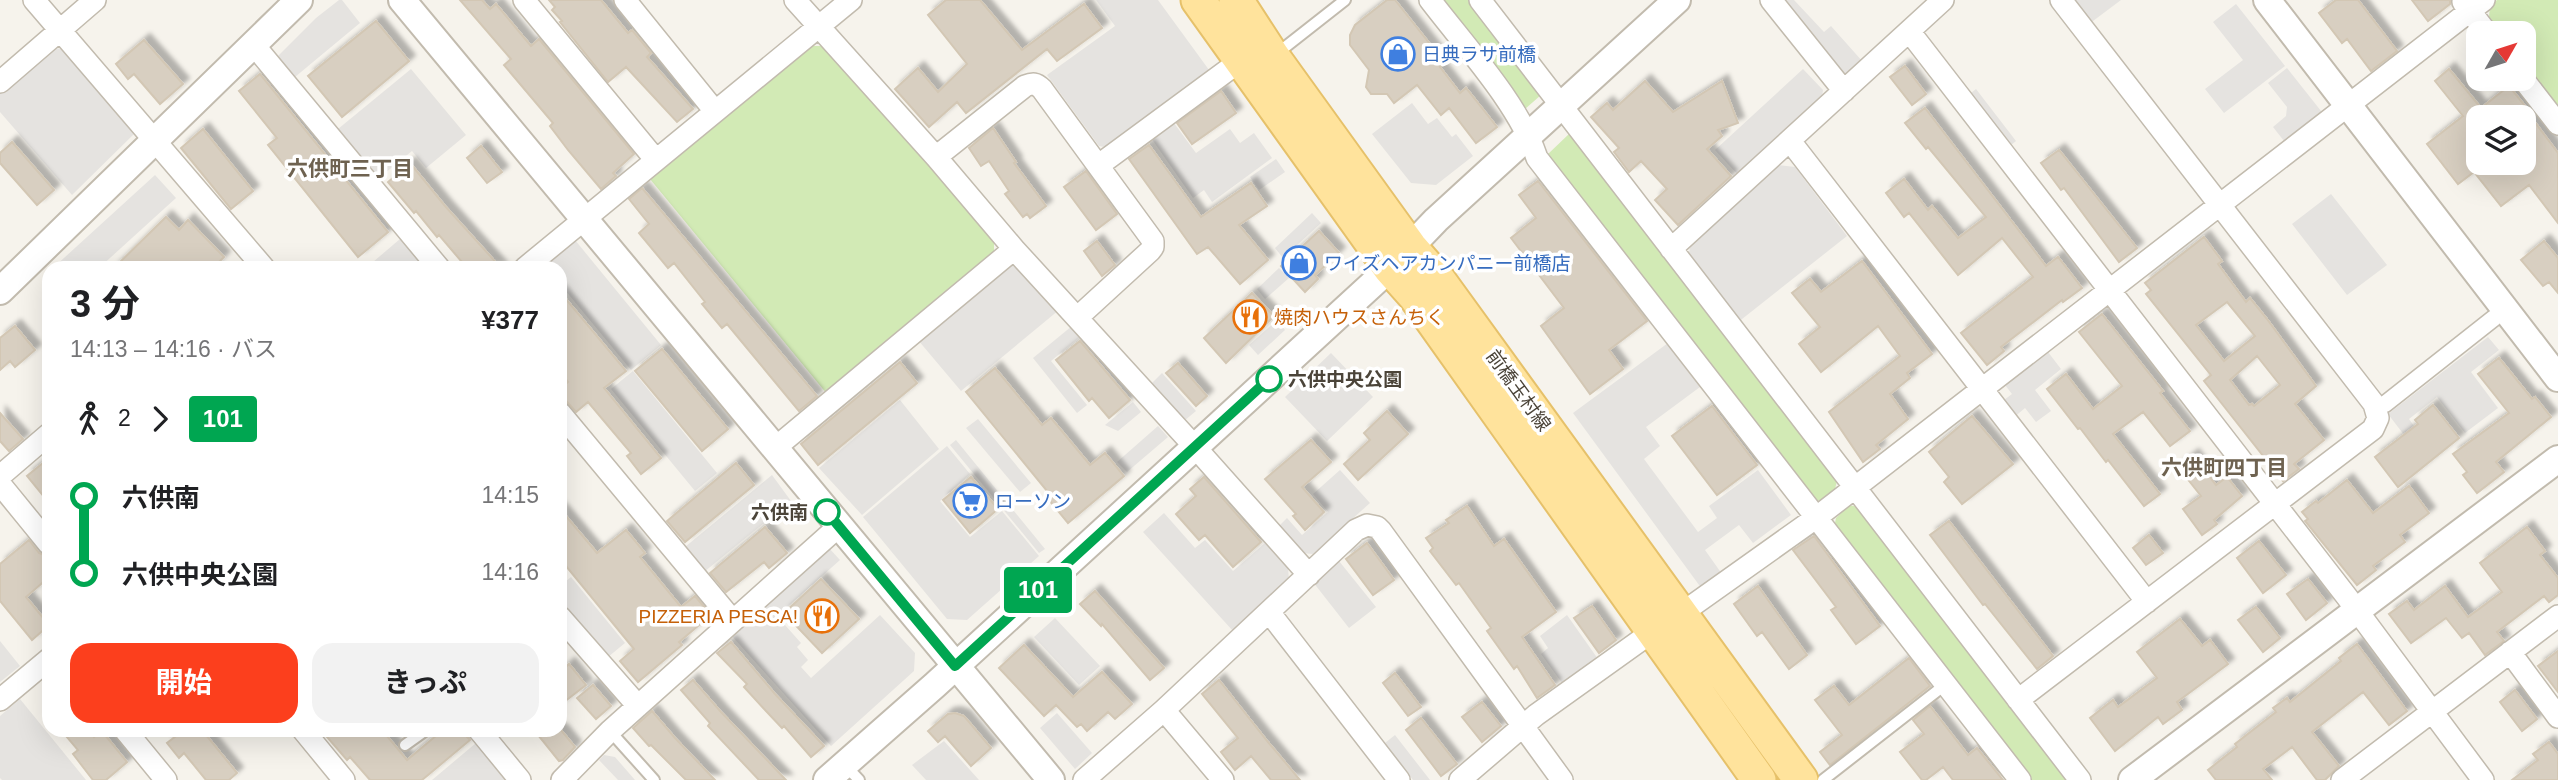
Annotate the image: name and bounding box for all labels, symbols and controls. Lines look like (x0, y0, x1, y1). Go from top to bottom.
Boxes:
north arrow (2466, 21, 2536, 91)
map controls (2466, 21, 2536, 175)
shop icon: 日典ラサ前橋 (1379, 35, 1417, 73)
place label: 日典ラサ前橋 (1422, 44, 1536, 65)
button: layers (2466, 105, 2536, 175)
district label: 六供町三丁目 (287, 157, 413, 180)
shop icon: ワイズヘアカンパニー前橋店 (1280, 244, 1318, 282)
place label: ワイズヘアカンパニー前橋店 (1324, 253, 1570, 274)
text: 3 分 (70, 283, 140, 325)
restaurant icon: 焼肉ハウスさんちく (1231, 298, 1269, 336)
text: ¥377 (481, 305, 539, 335)
place label: 焼肉ハウスさんちく (1274, 307, 1445, 328)
text: 14:13 – 14:16 · バス (70, 336, 277, 362)
street label: 前橋玉村線 (1482, 346, 1555, 435)
marker: 六供中央公園 (1256, 366, 1282, 392)
place label: 六供中央公園 (1288, 369, 1402, 390)
icon: walk (70, 400, 108, 438)
icon: forward (141, 400, 179, 438)
text: 2 (118, 405, 131, 431)
text: 101 (203, 405, 243, 432)
district label: 六供町四丁目 (2161, 456, 2287, 479)
text: 14:15 (481, 482, 539, 508)
supermarket icon: ローソン (951, 482, 989, 520)
text: 六供南 (122, 483, 200, 513)
place label: ローソン (995, 491, 1071, 512)
marker: 六供南 (814, 499, 840, 525)
place label: 六供南 (751, 502, 808, 523)
text: 14:16 (481, 559, 539, 585)
text: 六供中央公園 (122, 560, 278, 590)
line badge: 101 (998, 567, 1078, 613)
text: 101 (1018, 576, 1058, 603)
restaurant icon: PIZZERIA PESCA! (803, 597, 841, 635)
place label: PIZZERIA PESCA! (639, 606, 798, 627)
button: 開始 (70, 643, 298, 723)
button: きっぷ (312, 643, 539, 723)

